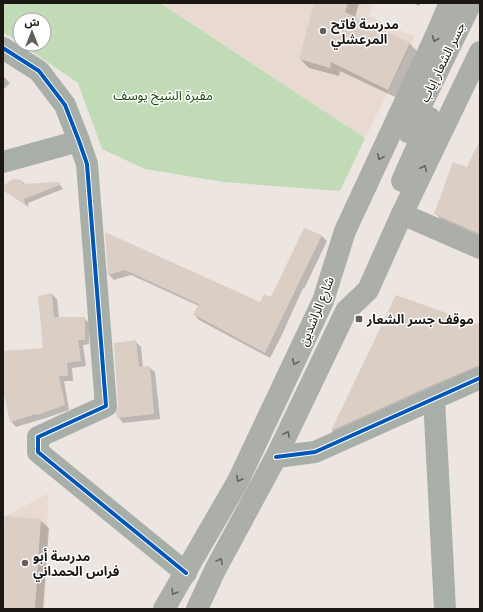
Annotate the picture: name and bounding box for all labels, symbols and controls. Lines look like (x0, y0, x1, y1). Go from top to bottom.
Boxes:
north arrow (12, 12, 52, 52)
text: ش (24, 16, 40, 29)
place label: مدرسة فاتح المرعشلي (331, 17, 399, 50)
street label: جسر الشعار إياب (417, 19, 470, 106)
marker: مدرسة فاتح المرعشلي (318, 26, 328, 36)
one-way arrow (431, 35, 439, 42)
park label: مقبرة الشيخ يوسف (113, 88, 213, 106)
one-way arrow (377, 153, 385, 160)
one-way arrow (419, 165, 427, 172)
street label: شارع الراشدين (296, 274, 340, 349)
place label: موقف جسر الشعار (366, 312, 474, 328)
marker: موقف جسر الشعار (354, 314, 364, 324)
one-way arrow (292, 358, 300, 365)
one-way arrow (282, 431, 290, 438)
one-way arrow (236, 475, 244, 483)
place label: مدرسة أبو فراس الحمداني (33, 548, 120, 582)
marker: مدرسة أبو فراس الحمداني (20, 558, 30, 568)
one-way arrow (215, 558, 223, 565)
one-way arrow (171, 588, 179, 595)

